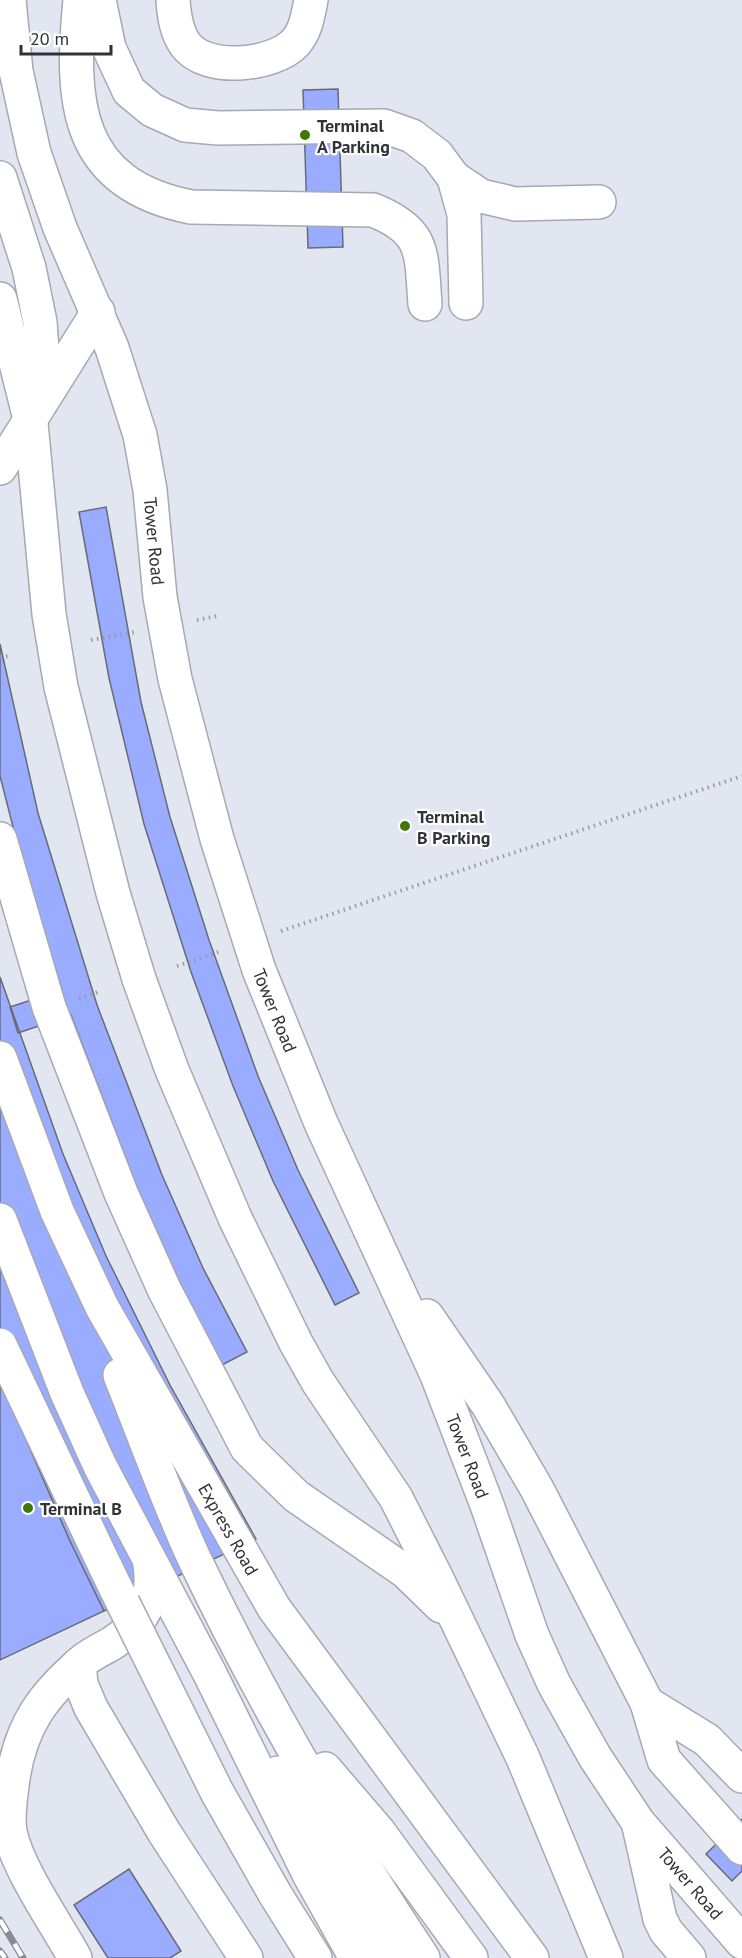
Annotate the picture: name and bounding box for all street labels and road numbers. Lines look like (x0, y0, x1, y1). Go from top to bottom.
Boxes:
street label: Tower Road (139, 496, 170, 586)
street label: Tower Road (248, 965, 303, 1056)
street label: Tower Road (442, 1411, 495, 1502)
street label: Express Road (194, 1479, 264, 1579)
street label: Tower Road (653, 1842, 729, 1924)

